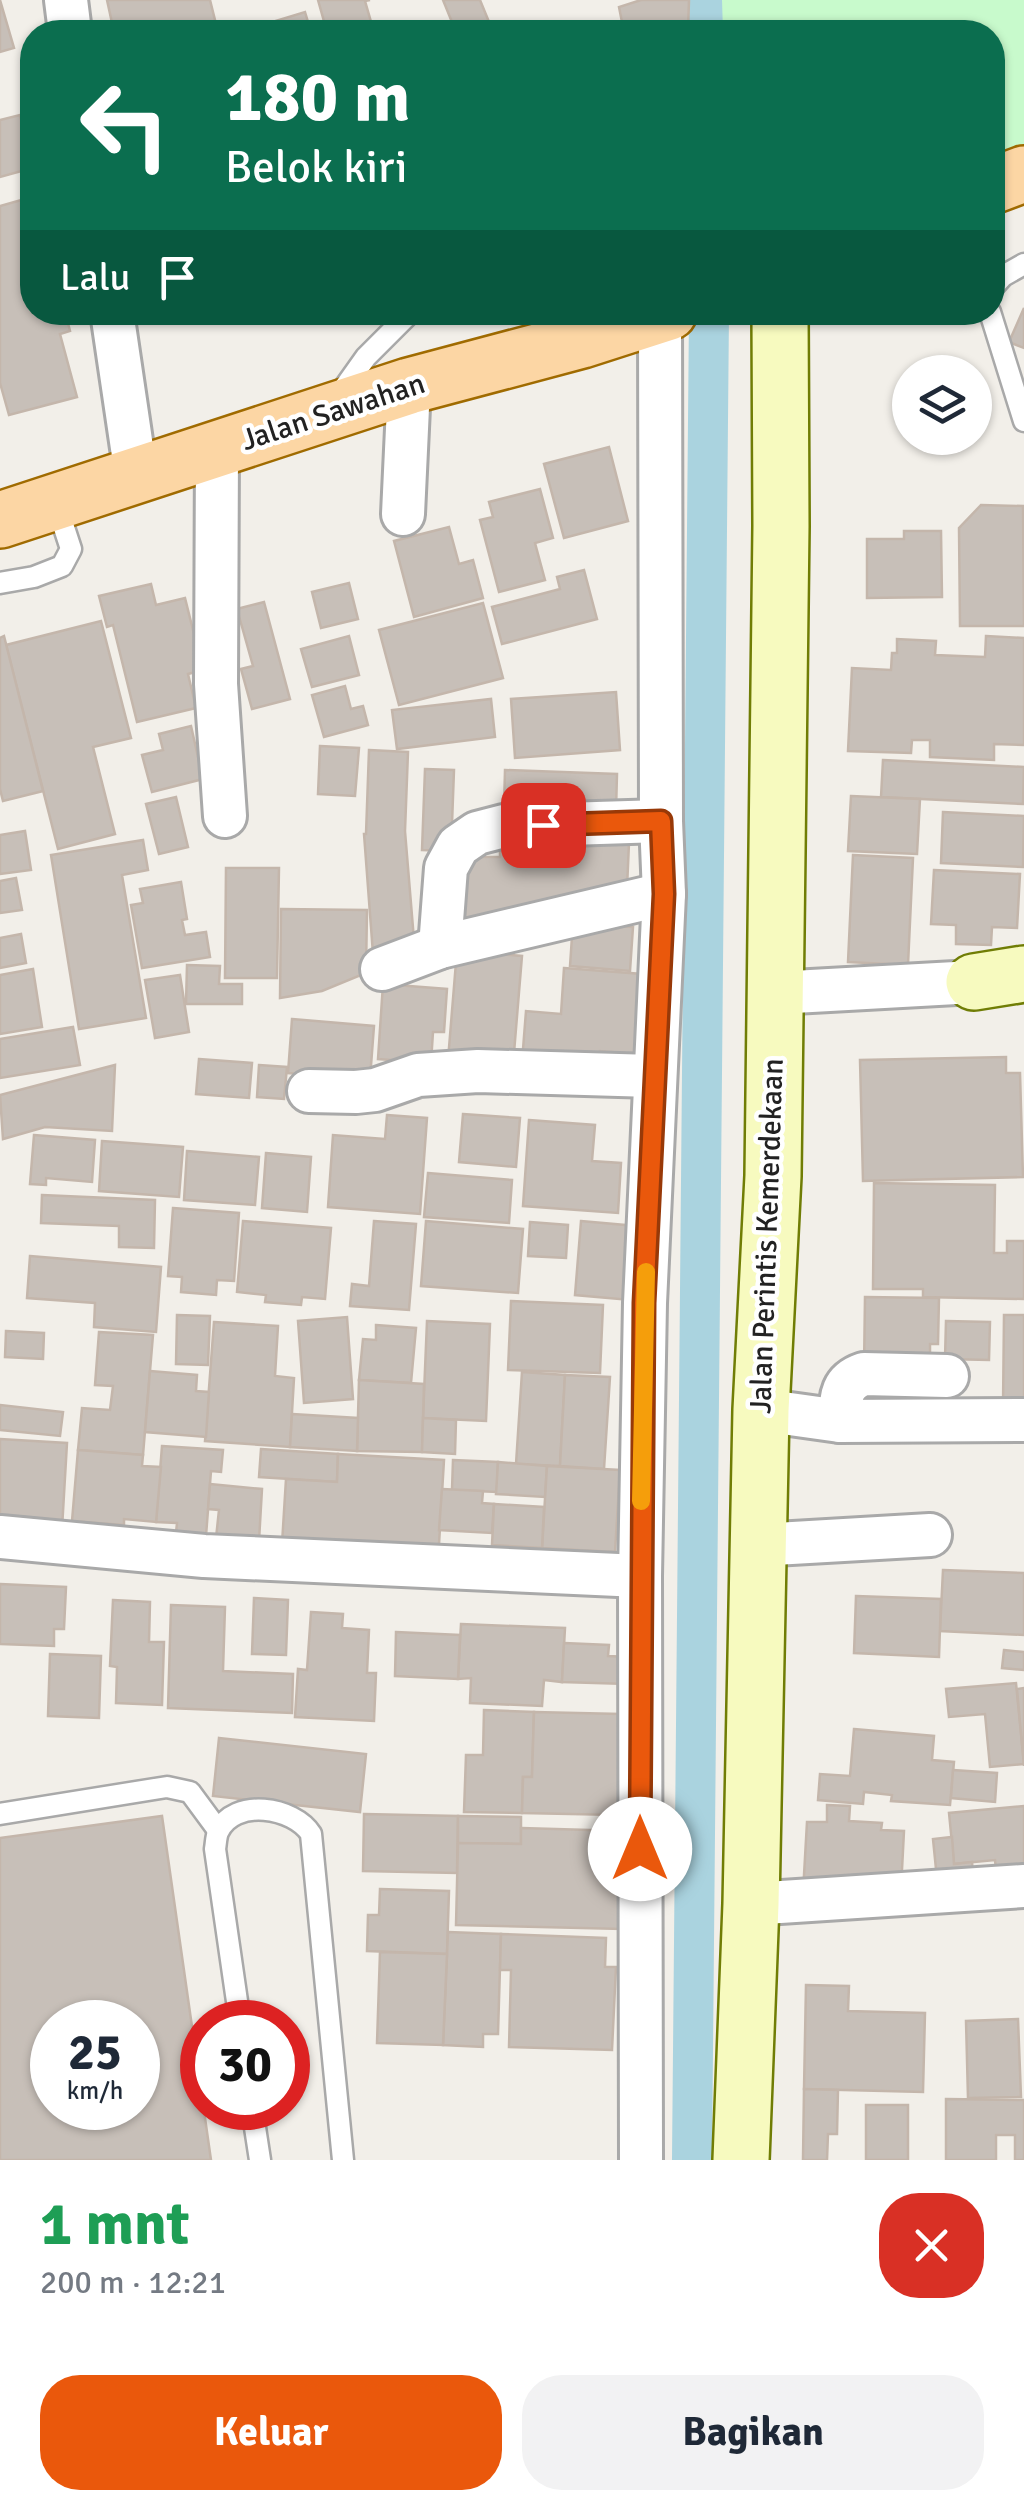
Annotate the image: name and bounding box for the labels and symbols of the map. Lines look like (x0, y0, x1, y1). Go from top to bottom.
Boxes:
street label: Jalan Sawahan (236, 365, 430, 459)
pin (501, 783, 586, 868)
street label: Jalan Perintis Kemerdekaan (742, 1058, 792, 1414)
position arrow (588, 1797, 692, 1901)
speed limit sign: 30 (180, 2000, 310, 2130)

